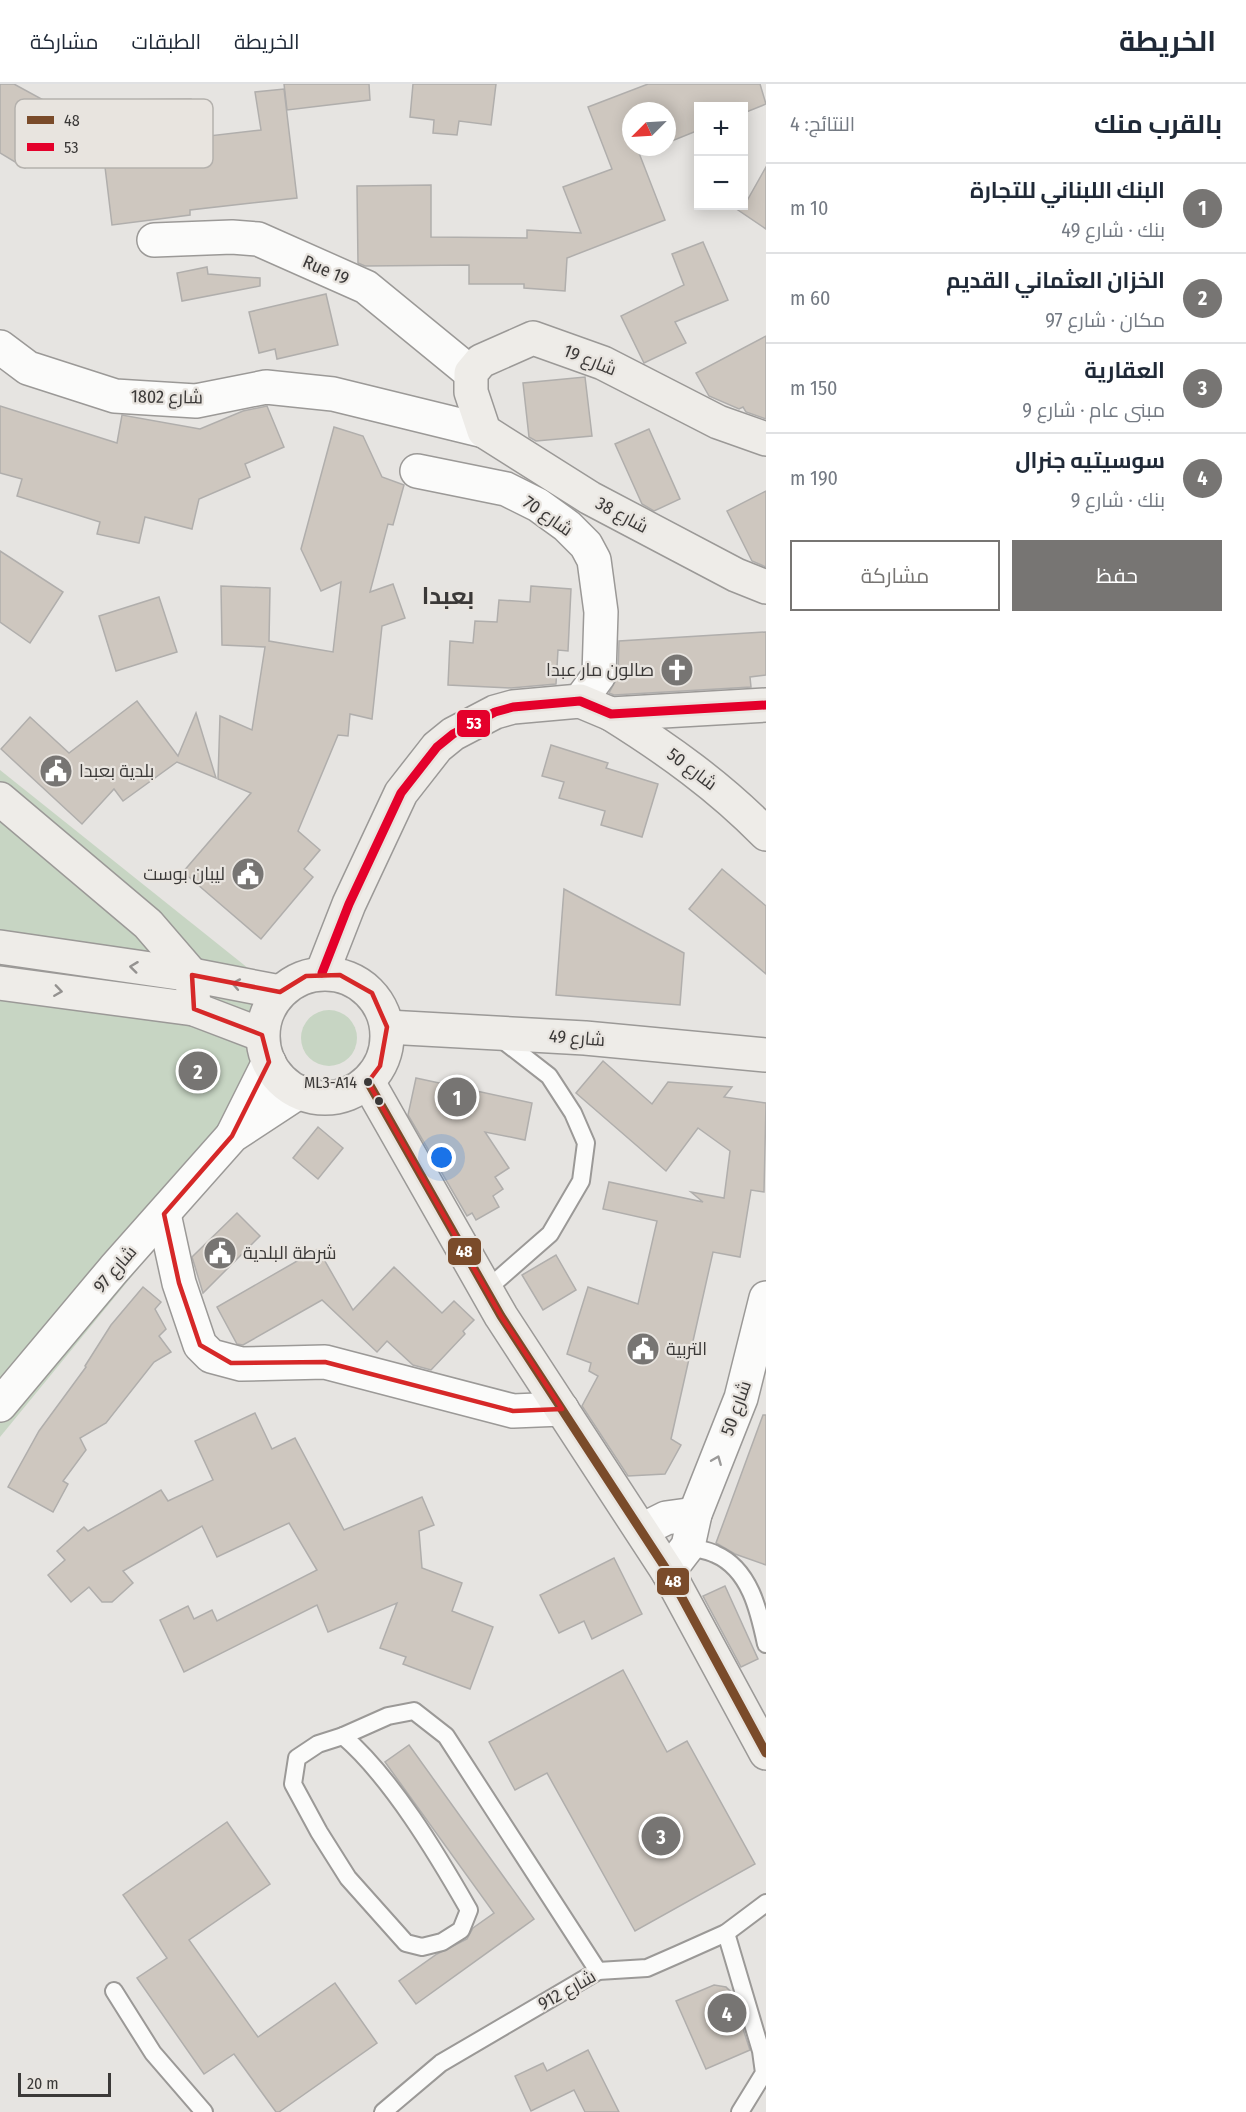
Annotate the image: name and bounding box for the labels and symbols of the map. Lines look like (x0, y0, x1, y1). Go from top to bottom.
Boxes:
legend (15, 99, 213, 168)
north arrow (622, 102, 676, 156)
text: 48 (64, 111, 80, 130)
text: 53 (64, 138, 78, 157)
street label: Rue 19 (300, 250, 352, 290)
street label: شارع 19 (560, 340, 620, 381)
street label: شارع 1802 (131, 385, 203, 410)
street label: شارع 70 (518, 491, 577, 542)
street label: شارع 38 (592, 492, 652, 539)
district label: بعبدا (422, 582, 474, 610)
church icon: صالون مار عبدا (659, 652, 695, 688)
place label: صالون مار عبدا (546, 659, 654, 681)
line badge: 53 (456, 709, 491, 738)
text: 53 (466, 714, 482, 733)
street label: شارع 50 (662, 743, 721, 796)
public building icon: بلدية بعبدا (38, 753, 74, 789)
place label: بلدية بعبدا (79, 760, 154, 782)
public building icon: ليبان بوست (230, 856, 266, 892)
place label: ليبان بوست (143, 863, 225, 885)
one-way arrow (130, 961, 139, 974)
one-way arrow (231, 978, 241, 991)
one-way arrow (53, 984, 63, 996)
street label: شارع 49 (548, 1025, 606, 1052)
pin: 2 (178, 1048, 218, 1094)
place label: ML3-A14 (304, 1073, 357, 1092)
pin: 1 (438, 1074, 476, 1120)
marker: ML3-A14 (362, 1076, 374, 1088)
unlabelled marker (373, 1095, 385, 1107)
your location (427, 1143, 456, 1172)
public building icon: شرطة البلدية (202, 1235, 238, 1271)
line badge: 48 (447, 1237, 482, 1266)
street label: شارع 97 (89, 1241, 142, 1298)
place label: شرطة البلدية (243, 1242, 336, 1264)
text: 48 (456, 1242, 473, 1261)
public building icon: التربية (625, 1331, 661, 1367)
place label: التربية (666, 1338, 707, 1360)
street label: شارع 50 (716, 1378, 757, 1439)
one-way arrow (710, 1455, 722, 1466)
line badge: 48 (656, 1567, 690, 1596)
text: 48 (665, 1572, 682, 1591)
pin: 3 (642, 1814, 680, 1858)
street label: شارع 912 (534, 1965, 600, 2016)
pin: 4 (708, 1990, 746, 2036)
scale bar (18, 2070, 111, 2098)

